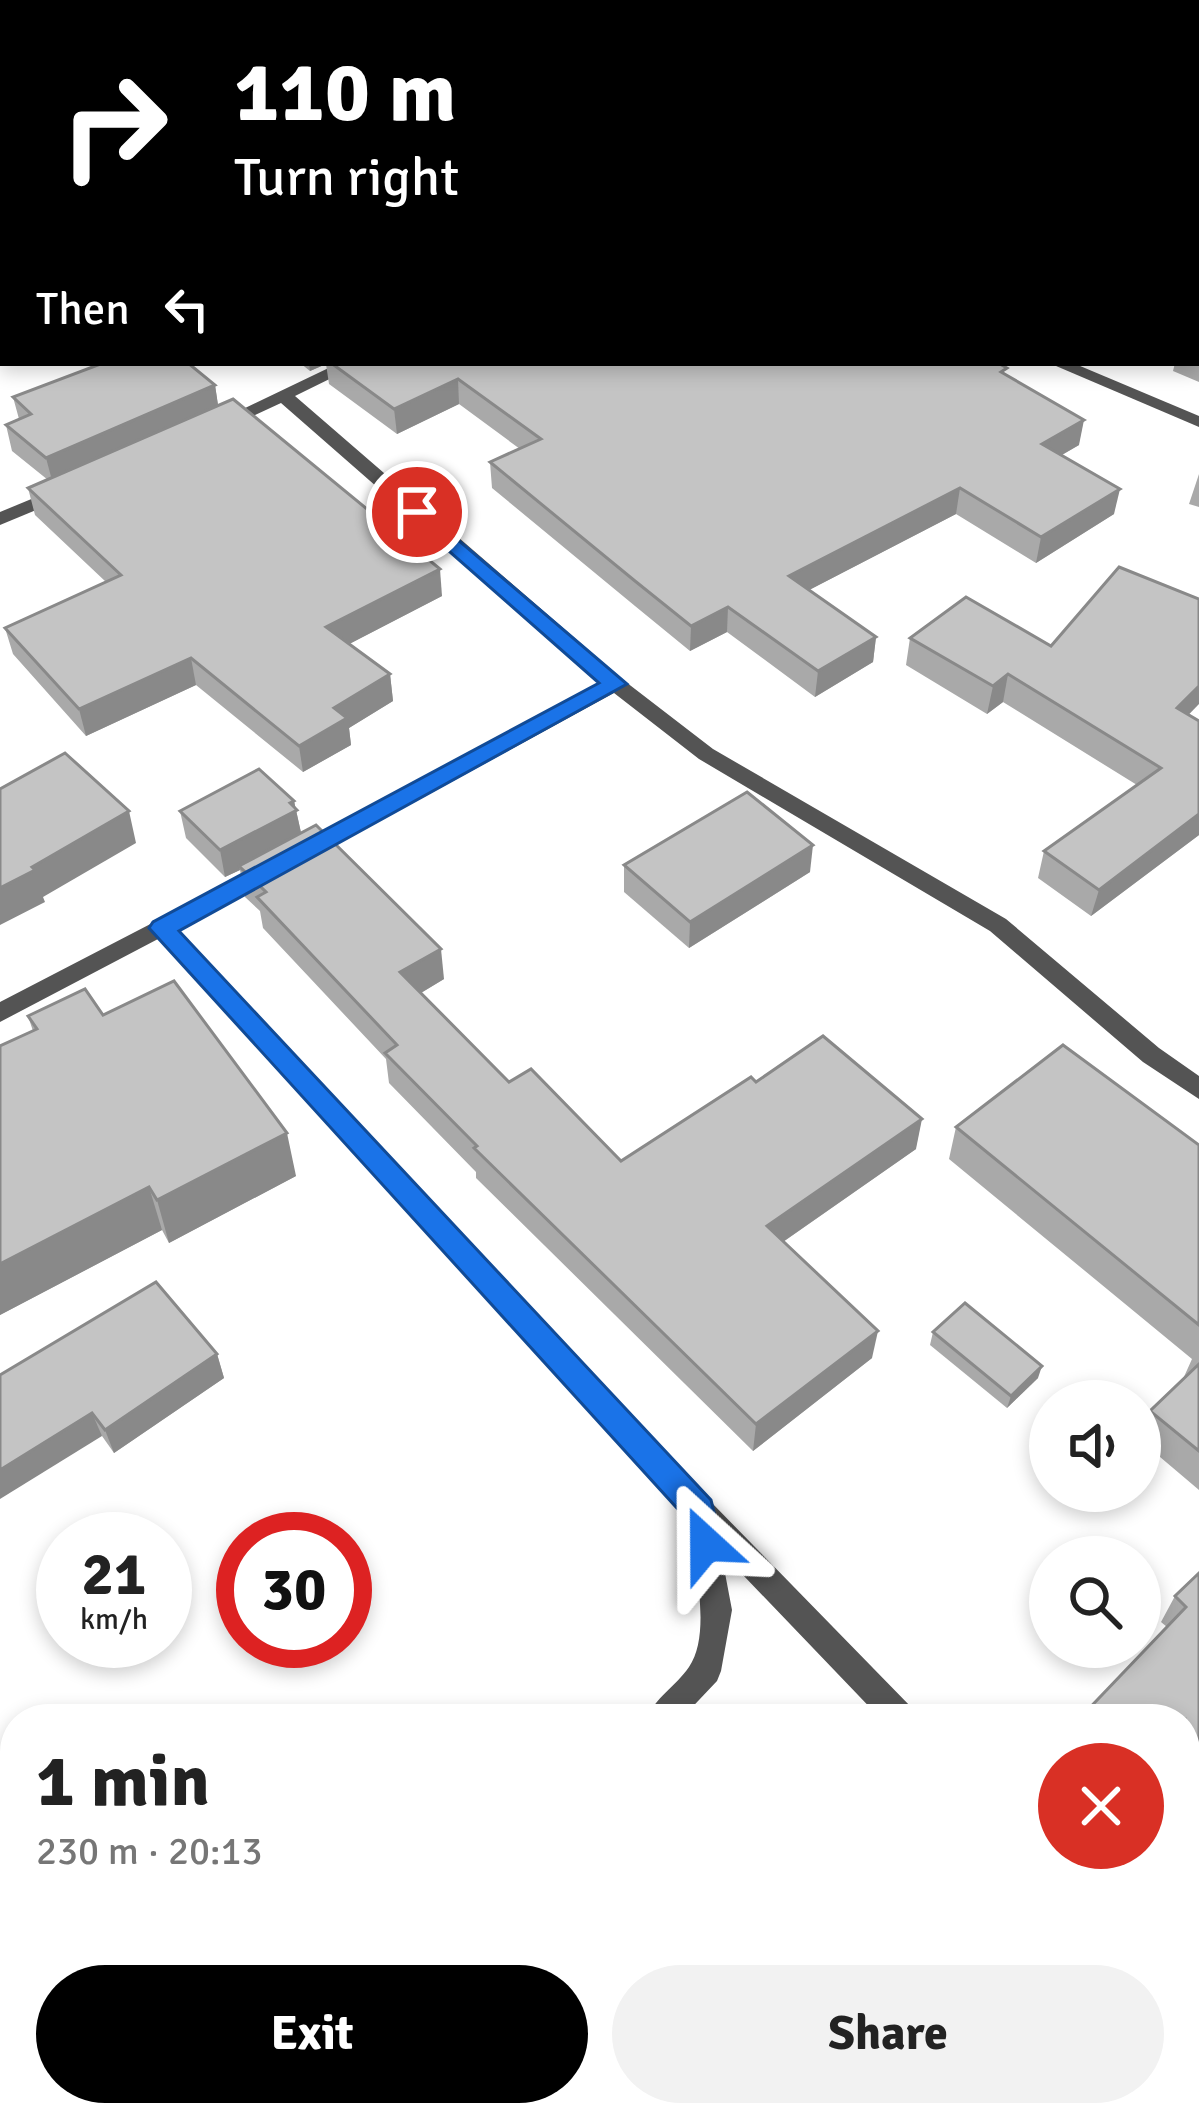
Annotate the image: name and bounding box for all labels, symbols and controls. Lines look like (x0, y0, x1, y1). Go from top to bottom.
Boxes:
text: 110 m (234, 41, 456, 145)
icon: right (36, 48, 192, 204)
text: Turn right (234, 144, 459, 211)
icon: left (154, 276, 220, 342)
text: Then (36, 282, 130, 337)
pin (366, 461, 468, 563)
icon: arrive (384, 479, 450, 545)
map controls (1029, 1380, 1161, 1668)
button: sound (1029, 1380, 1161, 1512)
position arrow (643, 1481, 769, 1607)
speed limit sign: 30 (216, 1512, 372, 1668)
button: search (1029, 1536, 1161, 1668)
text: 21 (82, 1538, 146, 1612)
text: km/h (80, 1601, 148, 1638)
text: 1 min (36, 1737, 210, 1826)
button: close (1038, 1743, 1164, 1869)
text: 230 m · 20:13 (36, 1827, 263, 1875)
button: Exit (36, 1965, 588, 2103)
button: Share (612, 1965, 1164, 2103)

